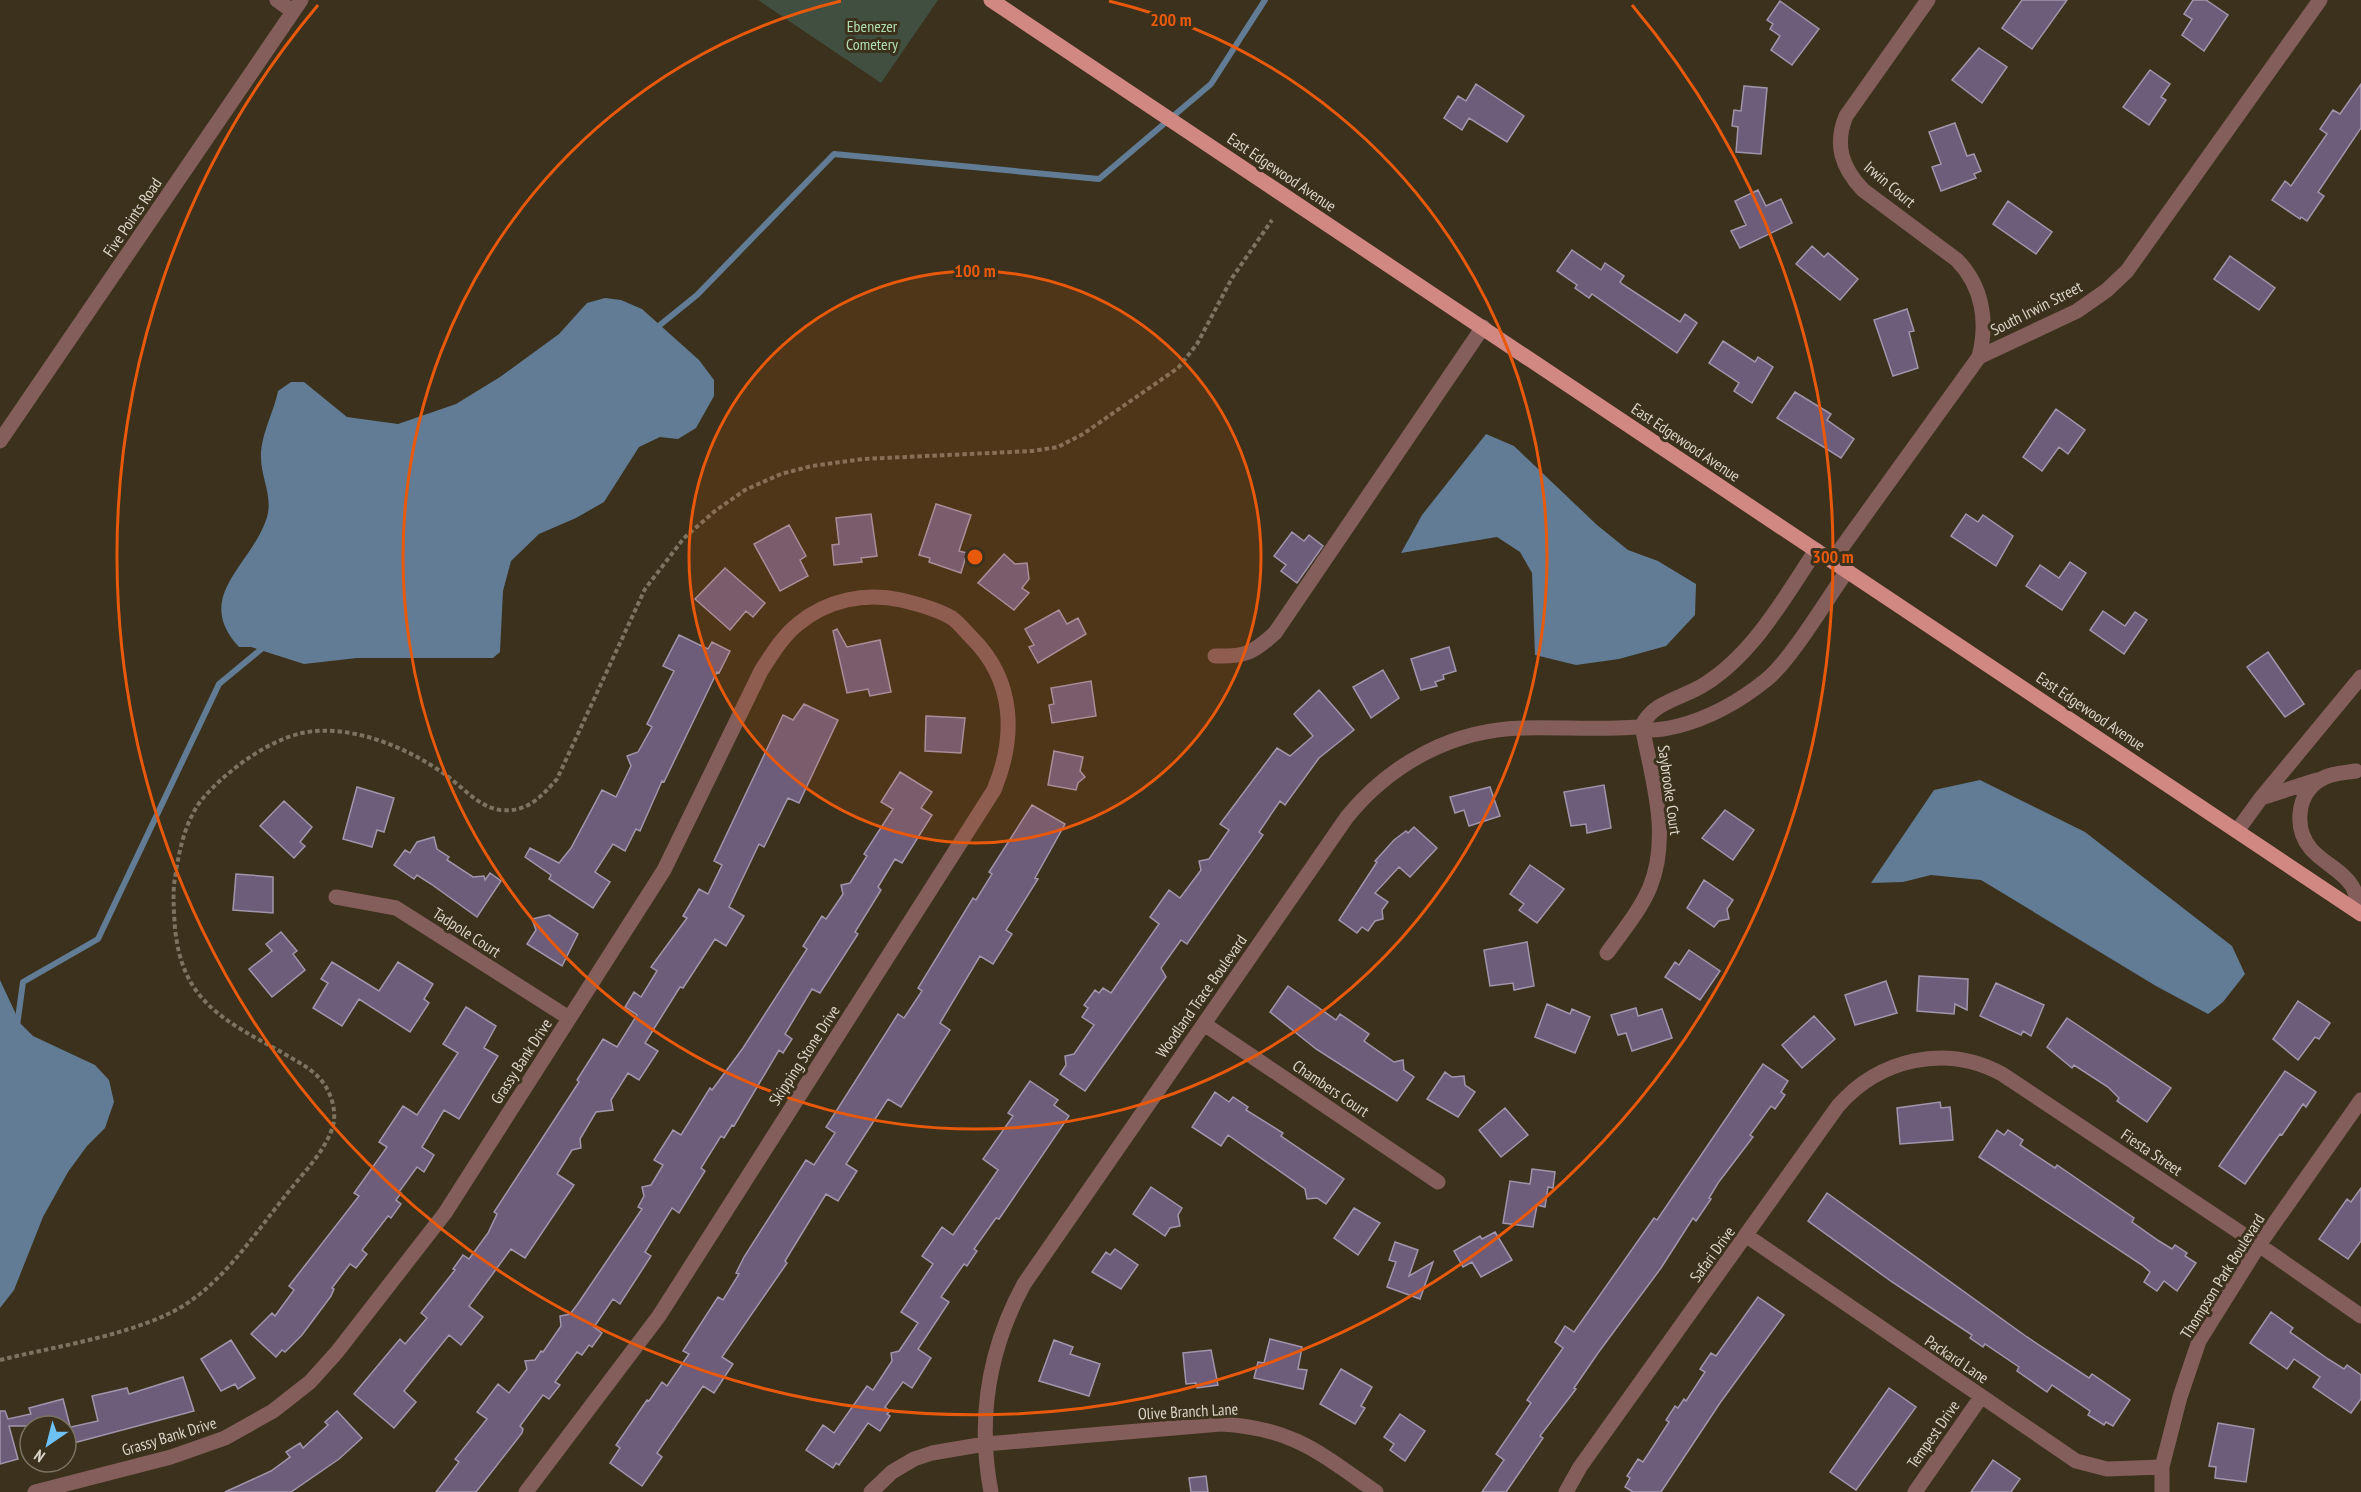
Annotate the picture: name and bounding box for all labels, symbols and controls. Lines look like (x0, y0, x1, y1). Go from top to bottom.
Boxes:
text: 200 m (1150, 8, 1192, 31)
park label: Ebenezer Cometery (846, 16, 898, 54)
street label: East Edgewood Avenue (1224, 128, 1340, 216)
street label: Irwin Court (1860, 157, 1920, 212)
street label: Five Points Road (98, 174, 166, 260)
text: 100 m (954, 259, 996, 282)
street label: South Irwin Street (1987, 276, 2086, 340)
street label: East Edgewood Avenue (1628, 398, 1744, 486)
text: 300 m (1812, 545, 1854, 568)
centre of rings (965, 547, 985, 567)
street label: East Edgewood Avenue (2033, 667, 2149, 755)
street label: Saybrooke Court (1654, 744, 1686, 837)
street label: Tadpole Court (429, 903, 505, 962)
street label: Woodland Trace Boulevard (1151, 931, 1251, 1061)
street label: Skipping Stone Drive (764, 1001, 844, 1109)
street label: Grassy Bank Drive (486, 1015, 556, 1107)
street label: Chambers Court (1289, 1055, 1373, 1121)
street label: Fiesta Street (2118, 1124, 2187, 1180)
street label: Thompson Park Boulevard (2176, 1210, 2269, 1342)
street label: Safari Drive (1685, 1222, 1739, 1286)
street label: Packard Lane (1921, 1330, 1993, 1388)
street label: Tempest Drive (1902, 1396, 1964, 1472)
street label: Olive Branch Lane (1137, 1398, 1239, 1424)
street label: Grassy Bank Drive (119, 1412, 219, 1460)
north arrow (18, 1414, 78, 1474)
text: N (30, 1446, 49, 1467)

